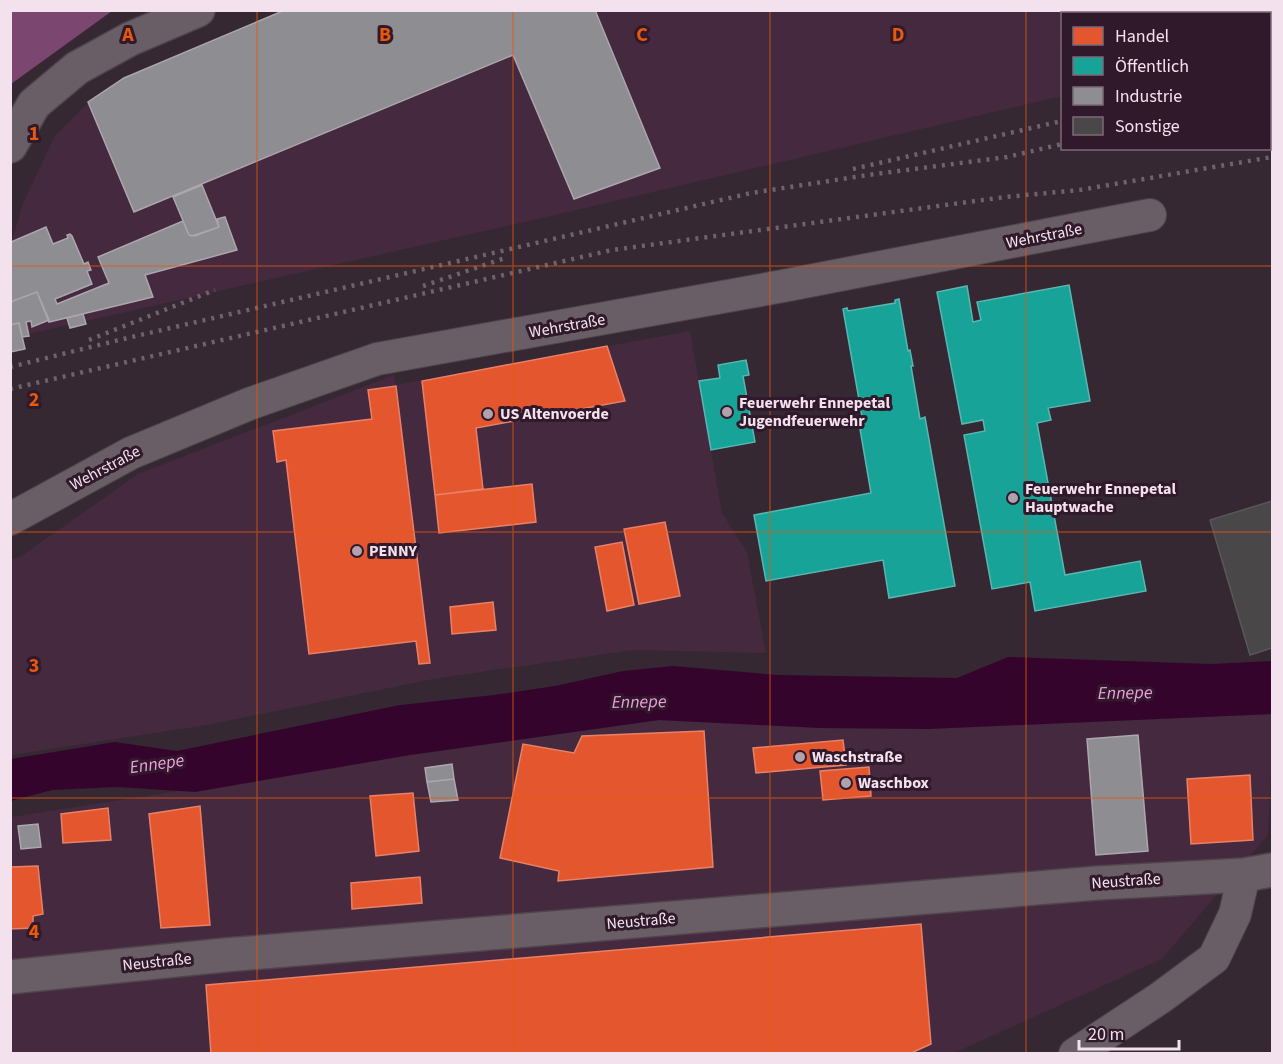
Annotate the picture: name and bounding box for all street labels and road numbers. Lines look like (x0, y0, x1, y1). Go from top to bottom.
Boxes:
street label: Wehrstraße (1004, 218, 1084, 254)
street label: Wehrstraße (527, 308, 607, 344)
street label: Wehrstraße (66, 440, 144, 496)
street label: Neustraße (1091, 868, 1161, 894)
street label: Neustraße (606, 907, 676, 935)
street label: Neustraße (121, 947, 193, 977)

